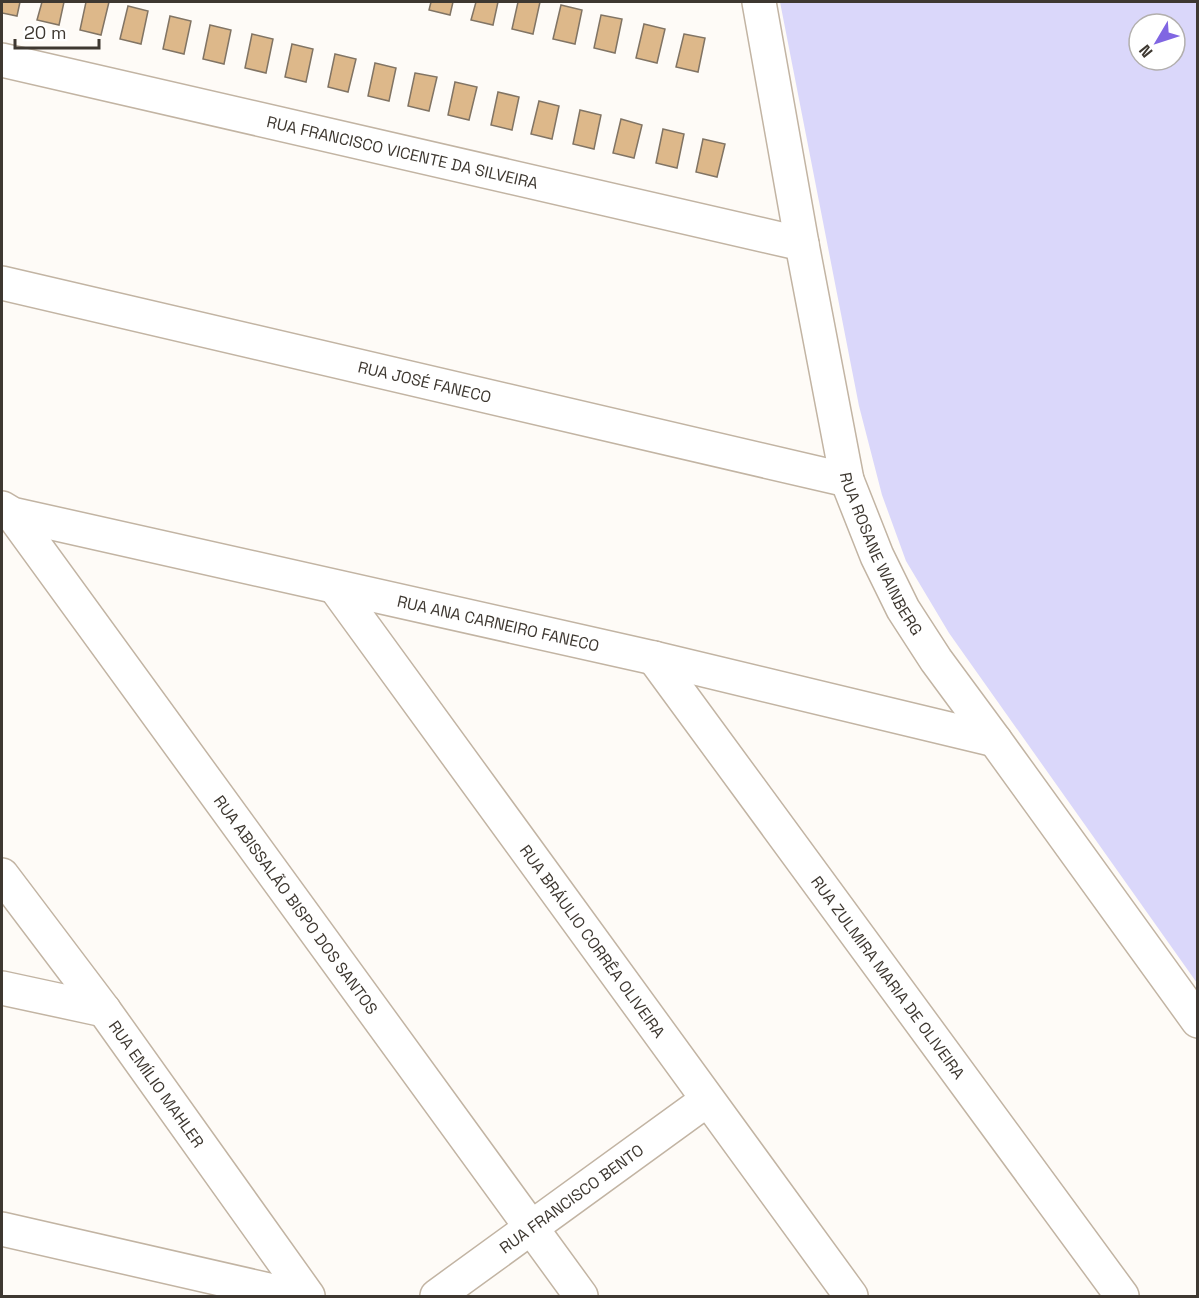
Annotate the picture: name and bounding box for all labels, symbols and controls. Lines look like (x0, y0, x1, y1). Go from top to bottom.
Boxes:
scale bar (15, 12, 99, 50)
north arrow (1127, 12, 1187, 72)
text: 20 m (24, 21, 67, 44)
text: N (1134, 40, 1157, 62)
street label: RUA FRANCISCO VICENTE DA SILVEIRA (265, 111, 540, 194)
street label: RUA JOSÉ FANECO (356, 356, 493, 407)
street label: RUA ROSANE WAINBERG (835, 470, 928, 639)
street label: RUA ANA CARNEIRO FANECO (395, 590, 601, 656)
street label: RUA ABISSALÃO BISPO DOS SANTOS (209, 791, 383, 1018)
street label: RUA BRÁULIO CORRÊA OLIVEIRA (515, 840, 670, 1042)
street label: RUA ZULMIRA MARIA DE OLIVEIRA (807, 871, 970, 1083)
street label: RUA EMÍLIO MAHLER (104, 1016, 209, 1152)
street label: RUA FRANCISCO BENTO (495, 1139, 648, 1258)

